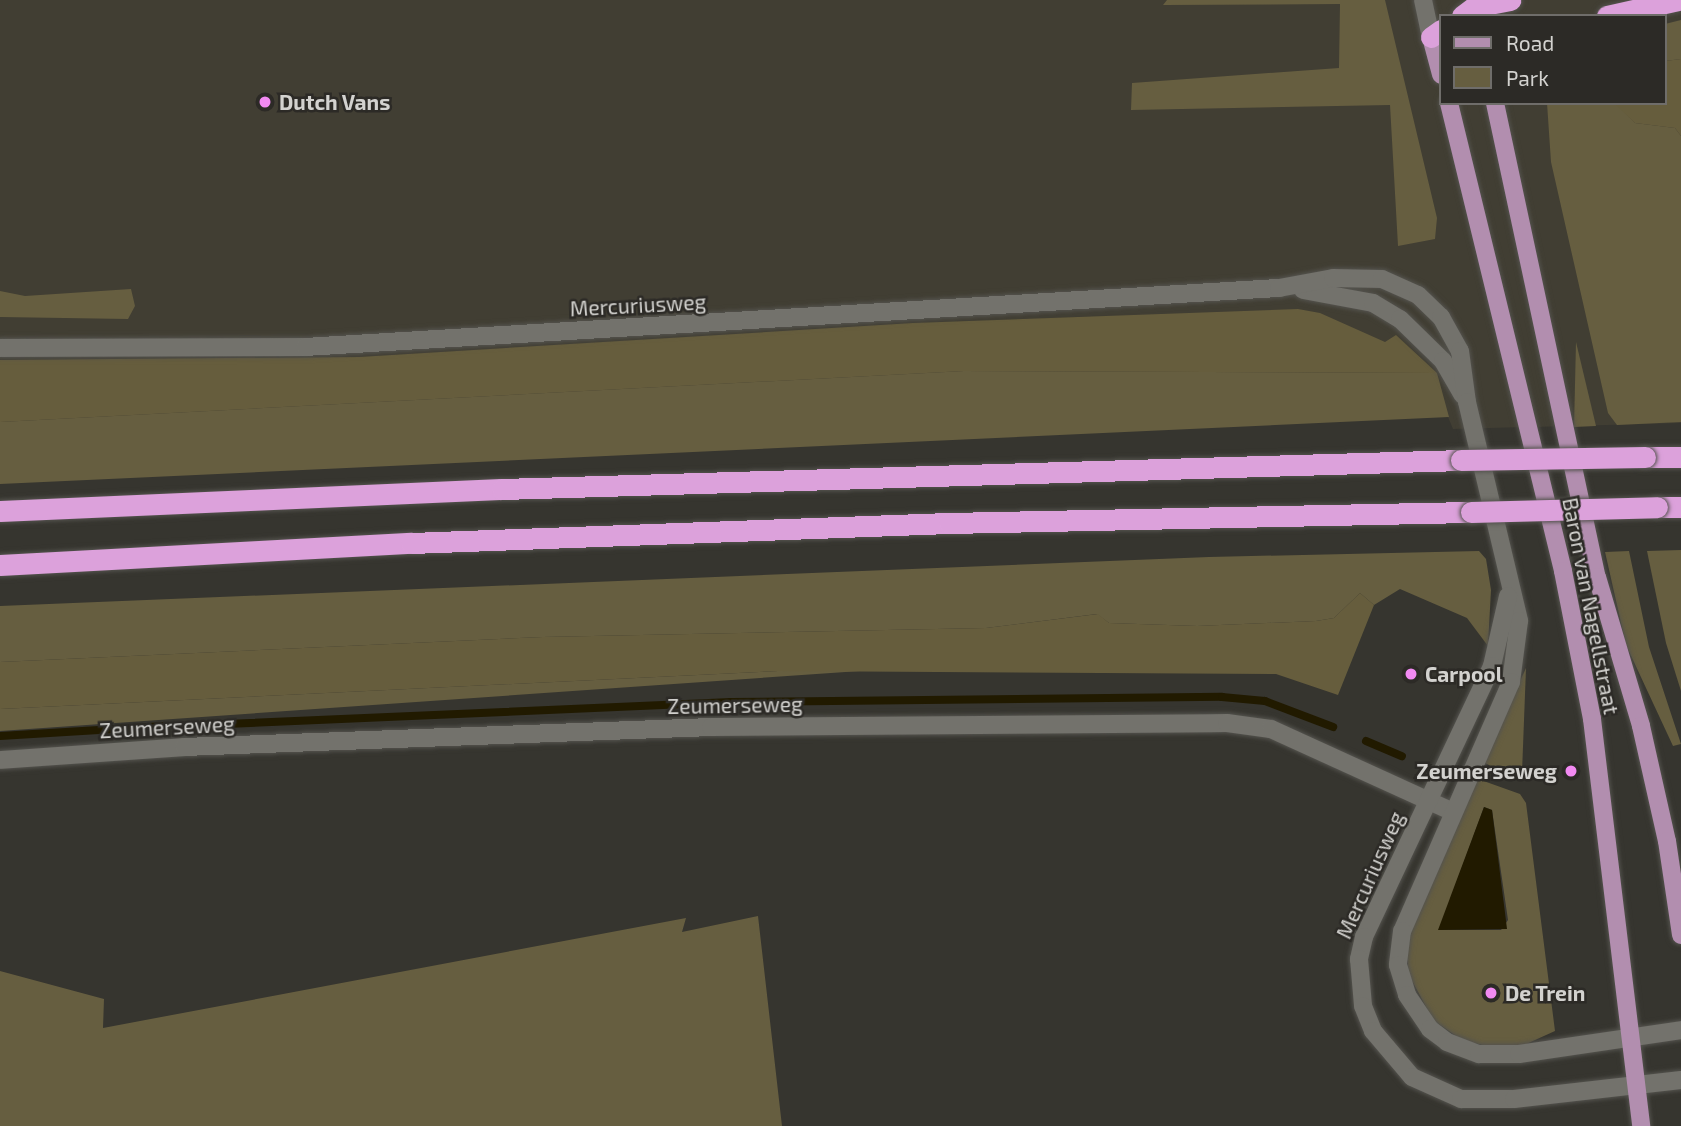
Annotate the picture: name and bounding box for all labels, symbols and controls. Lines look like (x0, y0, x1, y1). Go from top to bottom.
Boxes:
legend (1440, 14, 1667, 105)
text: Road (1506, 30, 1554, 55)
text: Park (1506, 65, 1549, 90)
place label: Dutch Vans (279, 89, 391, 115)
marker: Dutch Vans (257, 94, 273, 110)
street label: Mercuriusweg (569, 289, 707, 321)
street label: Baron van Nagellstraat (1558, 495, 1624, 717)
place label: Carpool (1425, 661, 1503, 687)
marker: Carpool (1403, 666, 1419, 682)
street label: Zeumerseweg (667, 691, 803, 719)
street label: Zeumerseweg (99, 711, 235, 743)
place label: Zeumerseweg (1416, 758, 1557, 784)
marker: Zeumerseweg (1563, 763, 1579, 779)
street label: Mercuriusweg (1331, 807, 1409, 943)
place label: De Trein (1505, 980, 1586, 1006)
marker: De Trein (1483, 985, 1499, 1001)

